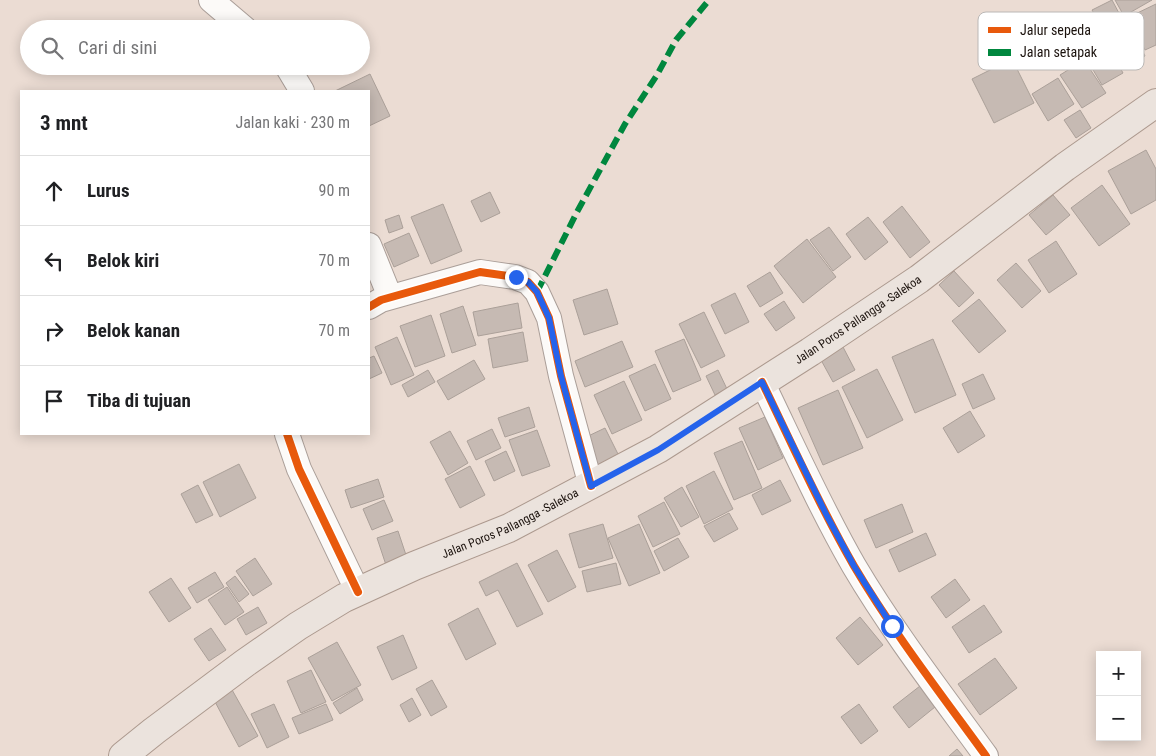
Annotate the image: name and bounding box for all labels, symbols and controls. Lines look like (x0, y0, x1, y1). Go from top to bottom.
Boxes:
legend (978, 12, 1144, 70)
search box (20, 20, 370, 75)
text: Jalur sepeda (1020, 22, 1091, 38)
icon: search (38, 34, 66, 62)
text: Cari di sini (78, 36, 157, 59)
text: Jalan setapak (1020, 44, 1098, 60)
text: 3 mnt (40, 111, 88, 135)
text: Jalan kaki · 230 m (235, 113, 350, 132)
icon: ahead (40, 177, 68, 205)
text: Lurus (87, 179, 130, 202)
text: 90 m (318, 181, 350, 200)
icon: left (40, 247, 68, 275)
text: Belok kiri (87, 249, 159, 272)
text: 70 m (318, 251, 350, 270)
route end (505, 266, 528, 289)
street label: Jalan Poros Pallangga -Salekoa (792, 272, 924, 367)
icon: right (40, 317, 68, 345)
text: Belok kanan (87, 319, 180, 342)
text: 70 m (318, 321, 350, 340)
icon: arrive (40, 387, 68, 415)
text: Tiba di tujuan (87, 389, 191, 412)
street label: Jalan Poros Pallangga -Salekoa (440, 485, 581, 561)
route start (881, 615, 904, 638)
map controls (1096, 651, 1141, 741)
button: + (1096, 651, 1141, 696)
button: − (1096, 696, 1141, 741)

